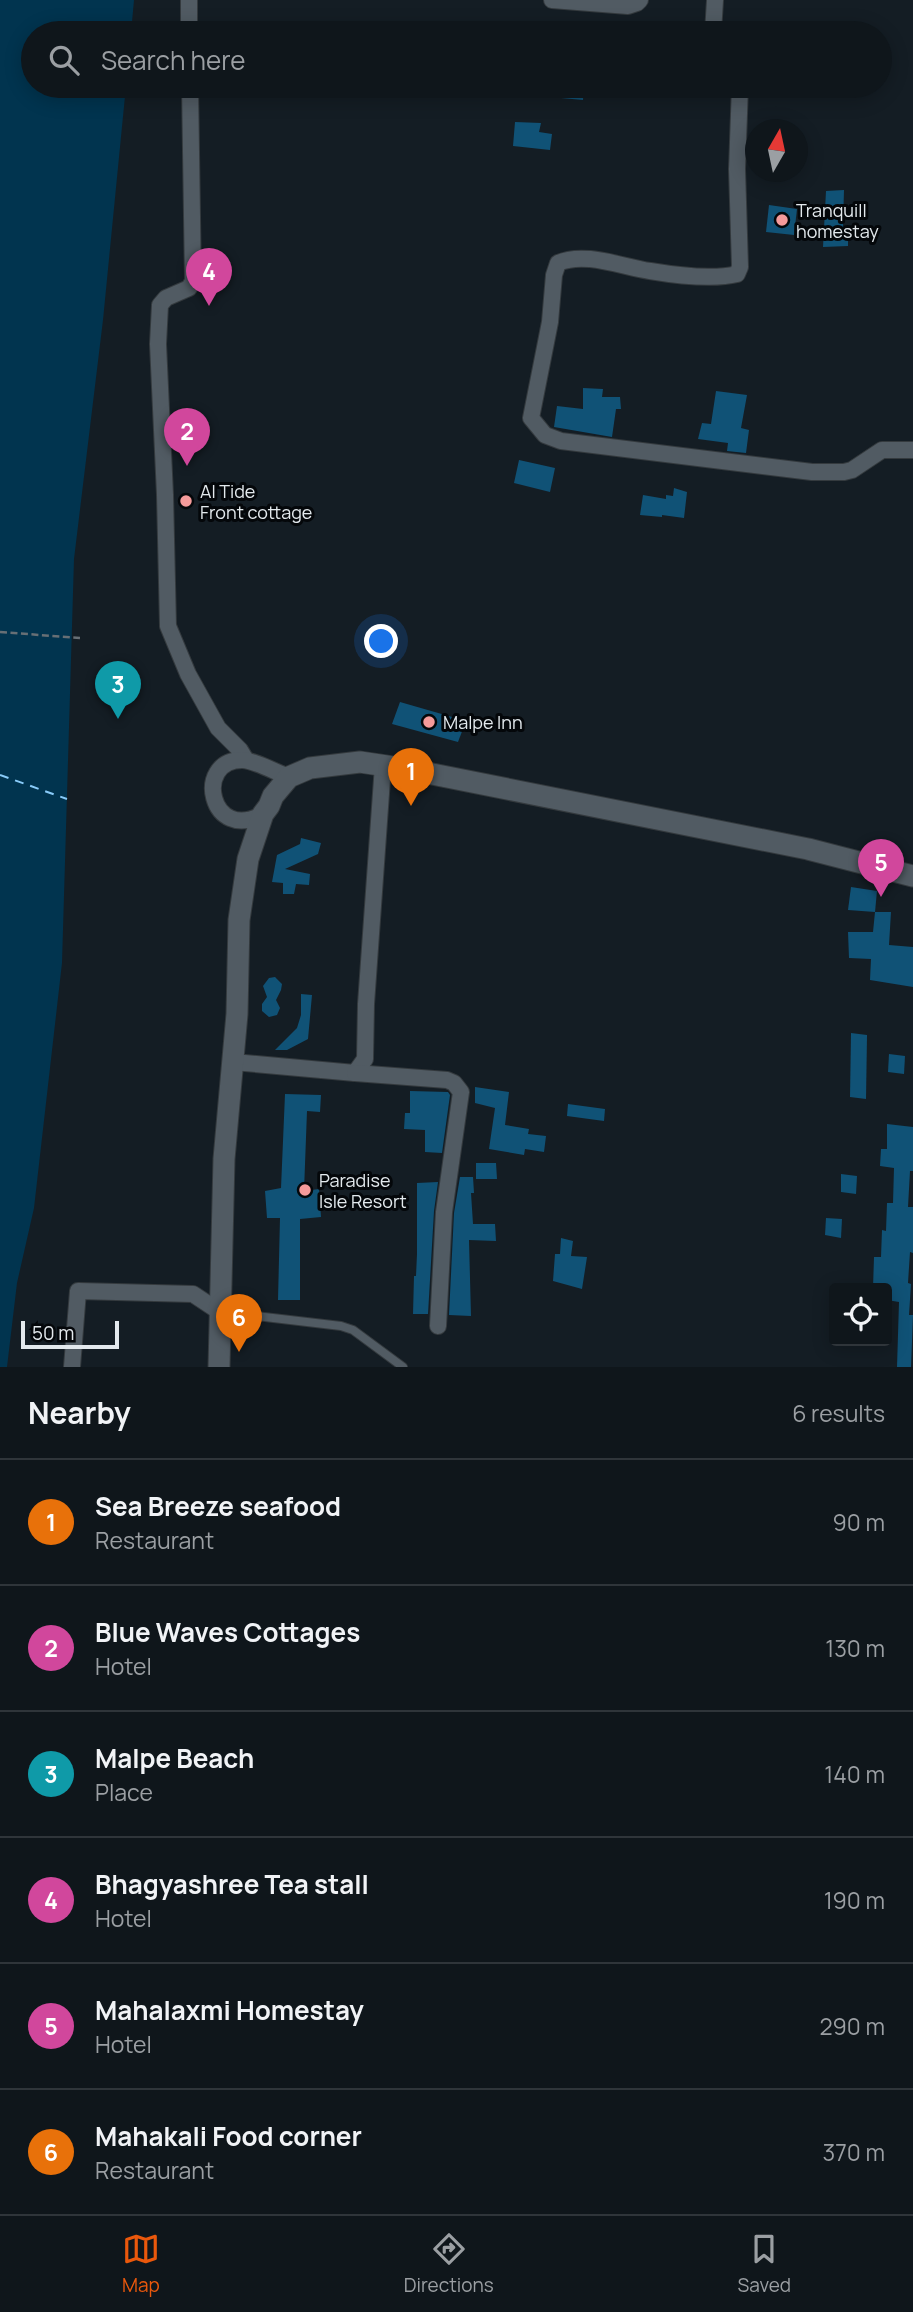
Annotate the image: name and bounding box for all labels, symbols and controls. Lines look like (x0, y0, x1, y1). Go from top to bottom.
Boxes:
search box (21, 21, 892, 98)
icon: search (45, 41, 83, 79)
text: Search here (101, 42, 246, 78)
north arrow (745, 119, 808, 182)
place label: Tranquill homestay (796, 198, 879, 243)
marker: Tranquill homestay (774, 212, 790, 228)
pin: 4 (186, 248, 232, 306)
pin: 2 (164, 408, 210, 466)
place label: AI Tide Front cottage (200, 479, 312, 524)
marker: AI Tide Front cottage (178, 493, 194, 509)
your location (364, 624, 398, 658)
pin: 3 (95, 661, 141, 719)
place label: Malpe Inn (443, 710, 523, 734)
marker: Malpe Inn (421, 714, 437, 730)
pin: 1 (388, 748, 434, 806)
pin: 5 (858, 839, 904, 897)
place label: Paradise Isle Resort (319, 1168, 407, 1213)
marker: Paradise Isle Resort (297, 1182, 313, 1198)
map controls (829, 1283, 892, 1346)
button: locate (829, 1283, 892, 1346)
pin: 6 (216, 1294, 262, 1352)
scale bar (21, 1318, 119, 1350)
text: 50 m (32, 1320, 74, 1346)
text: Nearby (28, 1392, 131, 1433)
text: 6 results (792, 1397, 885, 1429)
text: Sea Breeze seafood (95, 1488, 341, 1524)
text: 1 (46, 1506, 56, 1538)
text: 90 m (833, 1506, 885, 1538)
text: Restaurant (95, 1524, 214, 1556)
text: Blue Waves Cottages (95, 1614, 360, 1650)
text: 2 (44, 1632, 58, 1664)
text: 130 m (825, 1632, 885, 1664)
text: Hotel (95, 1650, 152, 1682)
text: Malpe Beach (95, 1740, 254, 1776)
text: 3 (44, 1758, 58, 1790)
text: 140 m (824, 1758, 885, 1790)
text: Place (95, 1776, 153, 1808)
text: Bhagyashree Tea stall (95, 1866, 369, 1902)
text: 4 (44, 1884, 58, 1916)
text: 190 m (824, 1884, 885, 1916)
text: Hotel (95, 1902, 152, 1934)
text: Mahalaxmi Homestay (95, 1992, 364, 2028)
text: 5 (44, 2010, 58, 2042)
text: 290 m (819, 2010, 885, 2042)
text: Hotel (95, 2028, 152, 2060)
text: Mahakali Food corner (95, 2118, 362, 2154)
text: 6 (44, 2136, 58, 2168)
text: 370 m (823, 2136, 885, 2168)
text: Restaurant (95, 2154, 214, 2186)
tab: Map (122, 2230, 160, 2298)
tab: Directions (404, 2230, 494, 2298)
tab: Saved (738, 2230, 791, 2298)

